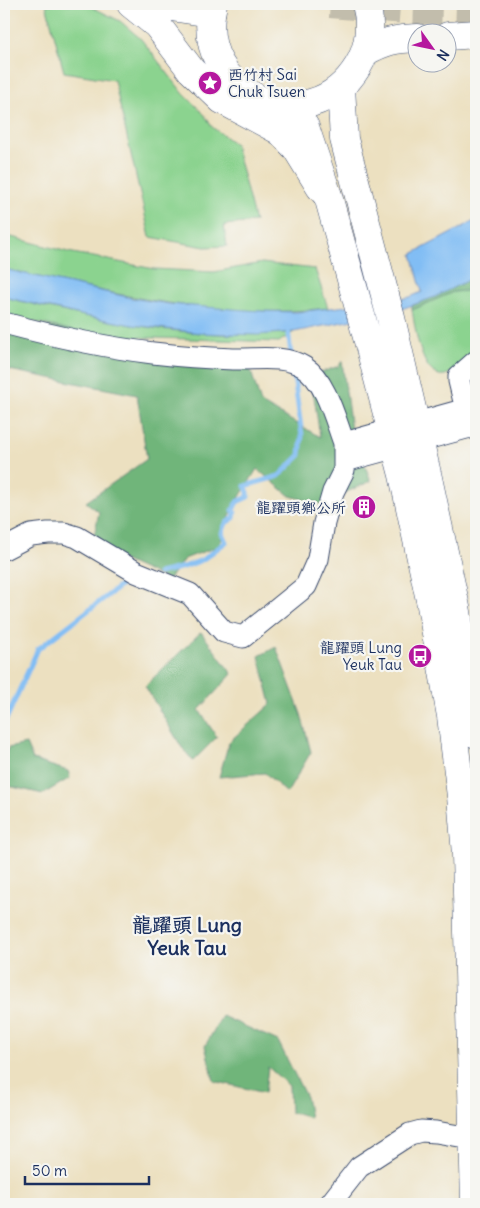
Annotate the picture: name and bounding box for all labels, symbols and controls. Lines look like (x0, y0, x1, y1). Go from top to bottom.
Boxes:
north arrow (408, 22, 458, 72)
text: N (433, 46, 453, 64)
place label: 西竹村 Sai Chuk Tsuen (228, 65, 306, 101)
place icon: 西竹村 Sai Chuk Tsuen (197, 70, 223, 96)
building icon: 龍躍頭鄉公所 (351, 494, 377, 520)
place label: 龍躍頭鄉公所 (256, 498, 346, 517)
place label: 龍躍頭 Lung Yeuk Tau (320, 638, 402, 674)
bus stop icon: 龍躍頭 Lung Yeuk Tau (407, 643, 433, 669)
district label: 龍躍頭 Lung Yeuk Tau (132, 912, 242, 960)
scale bar (25, 1153, 149, 1185)
text: 50 m (32, 1161, 67, 1180)

